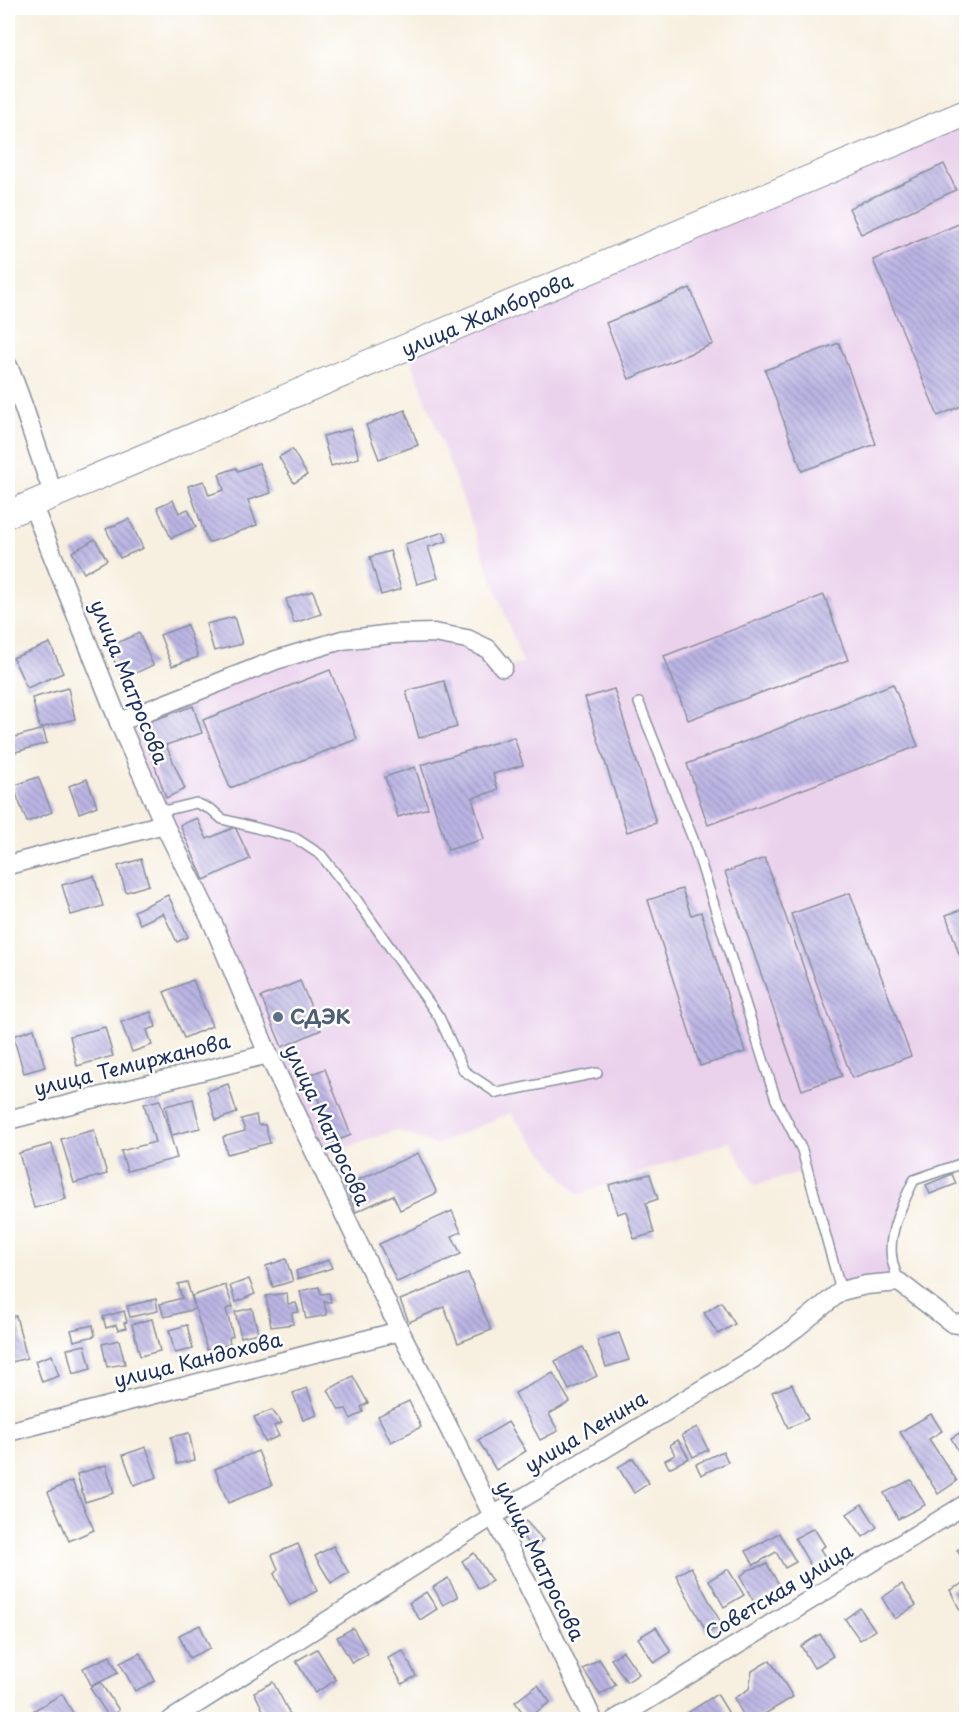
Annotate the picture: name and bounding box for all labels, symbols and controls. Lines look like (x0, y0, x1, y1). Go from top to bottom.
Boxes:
street label: улица Жамборова (396, 264, 578, 364)
street label: улица Матросова (83, 595, 177, 769)
place label: СДЭК (290, 1001, 351, 1031)
marker: СДЭК (271, 1010, 285, 1024)
street label: улица Темиржанова (30, 1025, 234, 1103)
street label: улица Матросова (277, 1039, 379, 1211)
street label: улица Кандохова (111, 1323, 286, 1394)
street label: улица Ленина (518, 1382, 653, 1480)
street label: улица Матросова (489, 1475, 593, 1646)
street label: Советская улица (699, 1535, 859, 1647)

